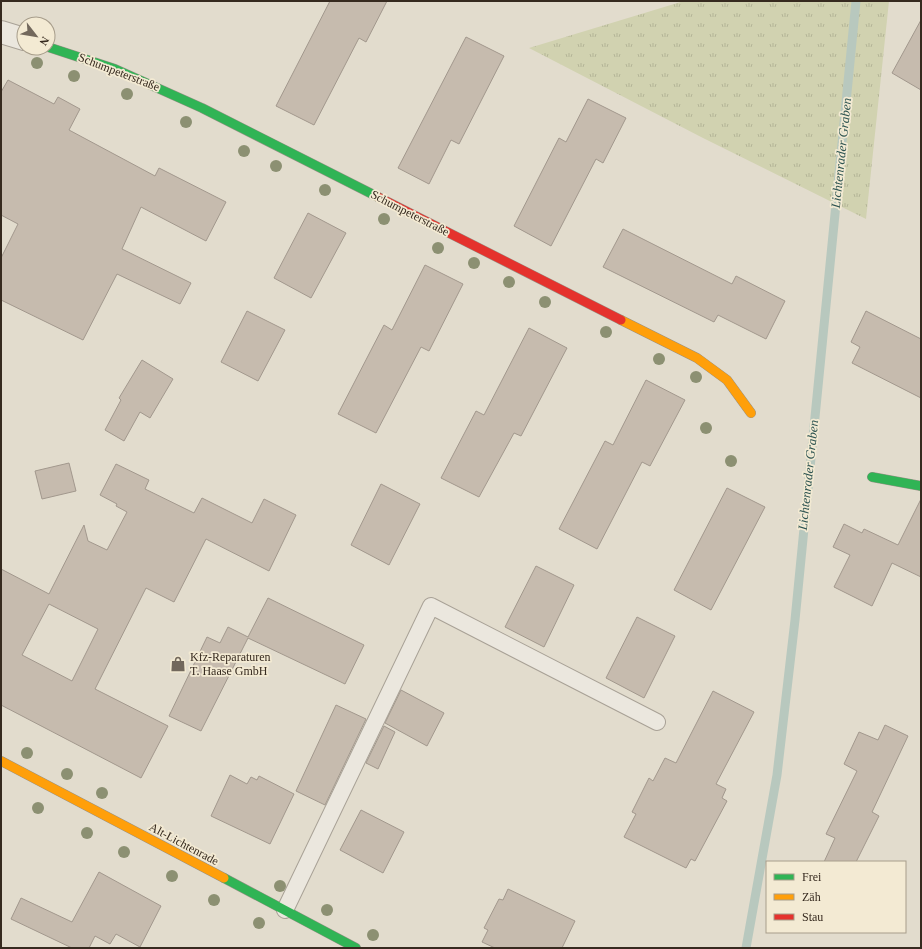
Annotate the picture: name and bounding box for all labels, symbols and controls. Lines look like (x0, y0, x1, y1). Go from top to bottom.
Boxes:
north arrow (16, 16, 56, 56)
text: N (37, 35, 52, 48)
street label: Schumpeterstraße (76, 50, 162, 94)
water label: Lichtenrader Graben (828, 97, 854, 210)
street label: Schumpeterstraße (369, 187, 451, 239)
water label: Lichtenrader Graben (795, 419, 821, 532)
place label: Kfz-Reparaturen T. Haase GmbH (190, 650, 271, 678)
shop icon: Kfz-Reparaturen T. Haase GmbH (169, 655, 187, 673)
street label: Alt-Lichtenrade (147, 820, 221, 868)
legend (766, 861, 906, 933)
text: Frei (802, 870, 822, 884)
text: Zäh (802, 890, 821, 904)
text: Stau (802, 910, 823, 924)

